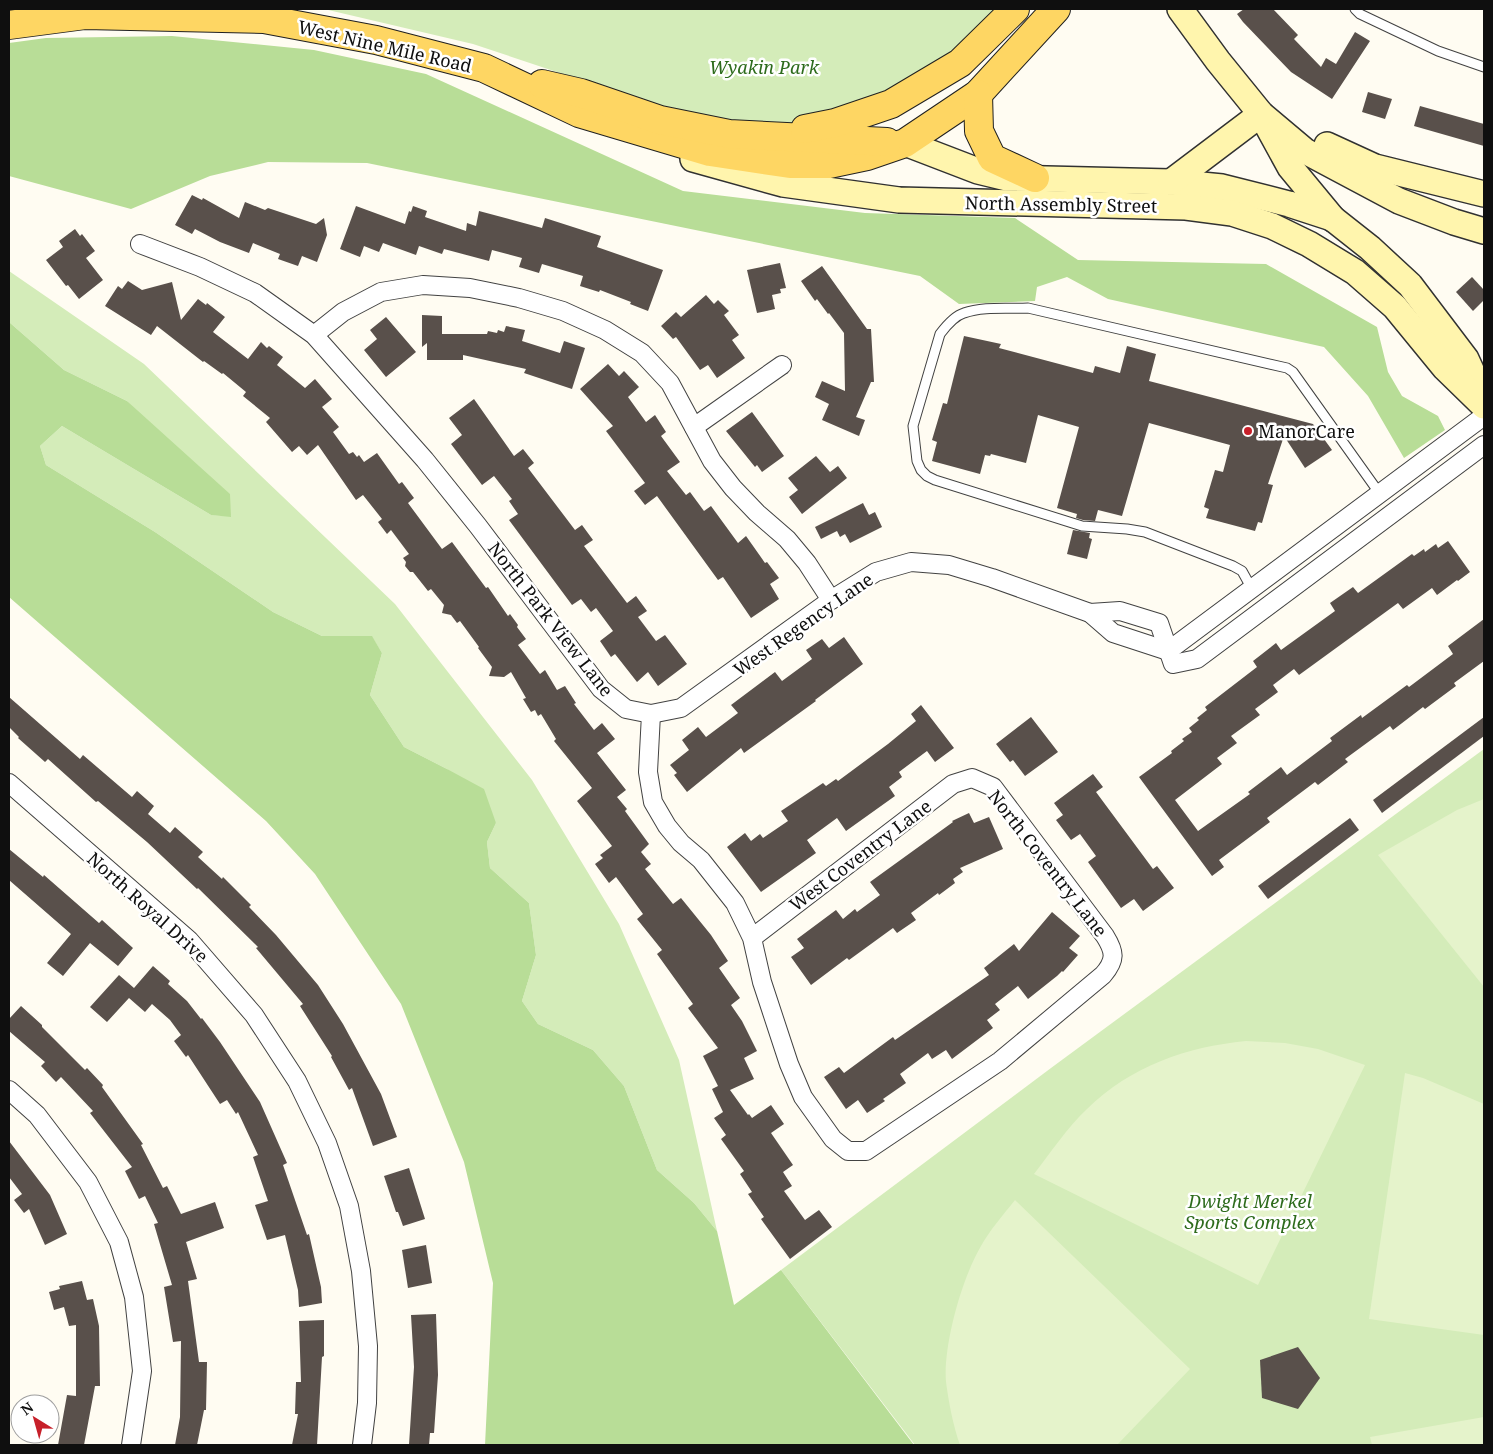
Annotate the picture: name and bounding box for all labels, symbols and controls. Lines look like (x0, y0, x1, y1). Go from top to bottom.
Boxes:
street label: West Nine Mile Road (296, 14, 474, 78)
park label: Wyakin Park (709, 55, 820, 79)
street label: North Assembly Street (965, 190, 1157, 218)
place label: ManorCare (1258, 419, 1355, 443)
marker: ManorCare (1242, 425, 1254, 437)
street label: North Park View Lane (483, 537, 619, 701)
street label: West Regency Lane (728, 567, 878, 681)
street label: North Coventry Lane (983, 785, 1113, 941)
street label: West Coventry Lane (784, 794, 936, 916)
street label: North Royal Drive (82, 846, 214, 968)
park label: Dwight Merkel Sports Complex (1185, 1189, 1317, 1234)
north arrow (10, 1394, 60, 1444)
text: N (17, 1397, 37, 1419)

